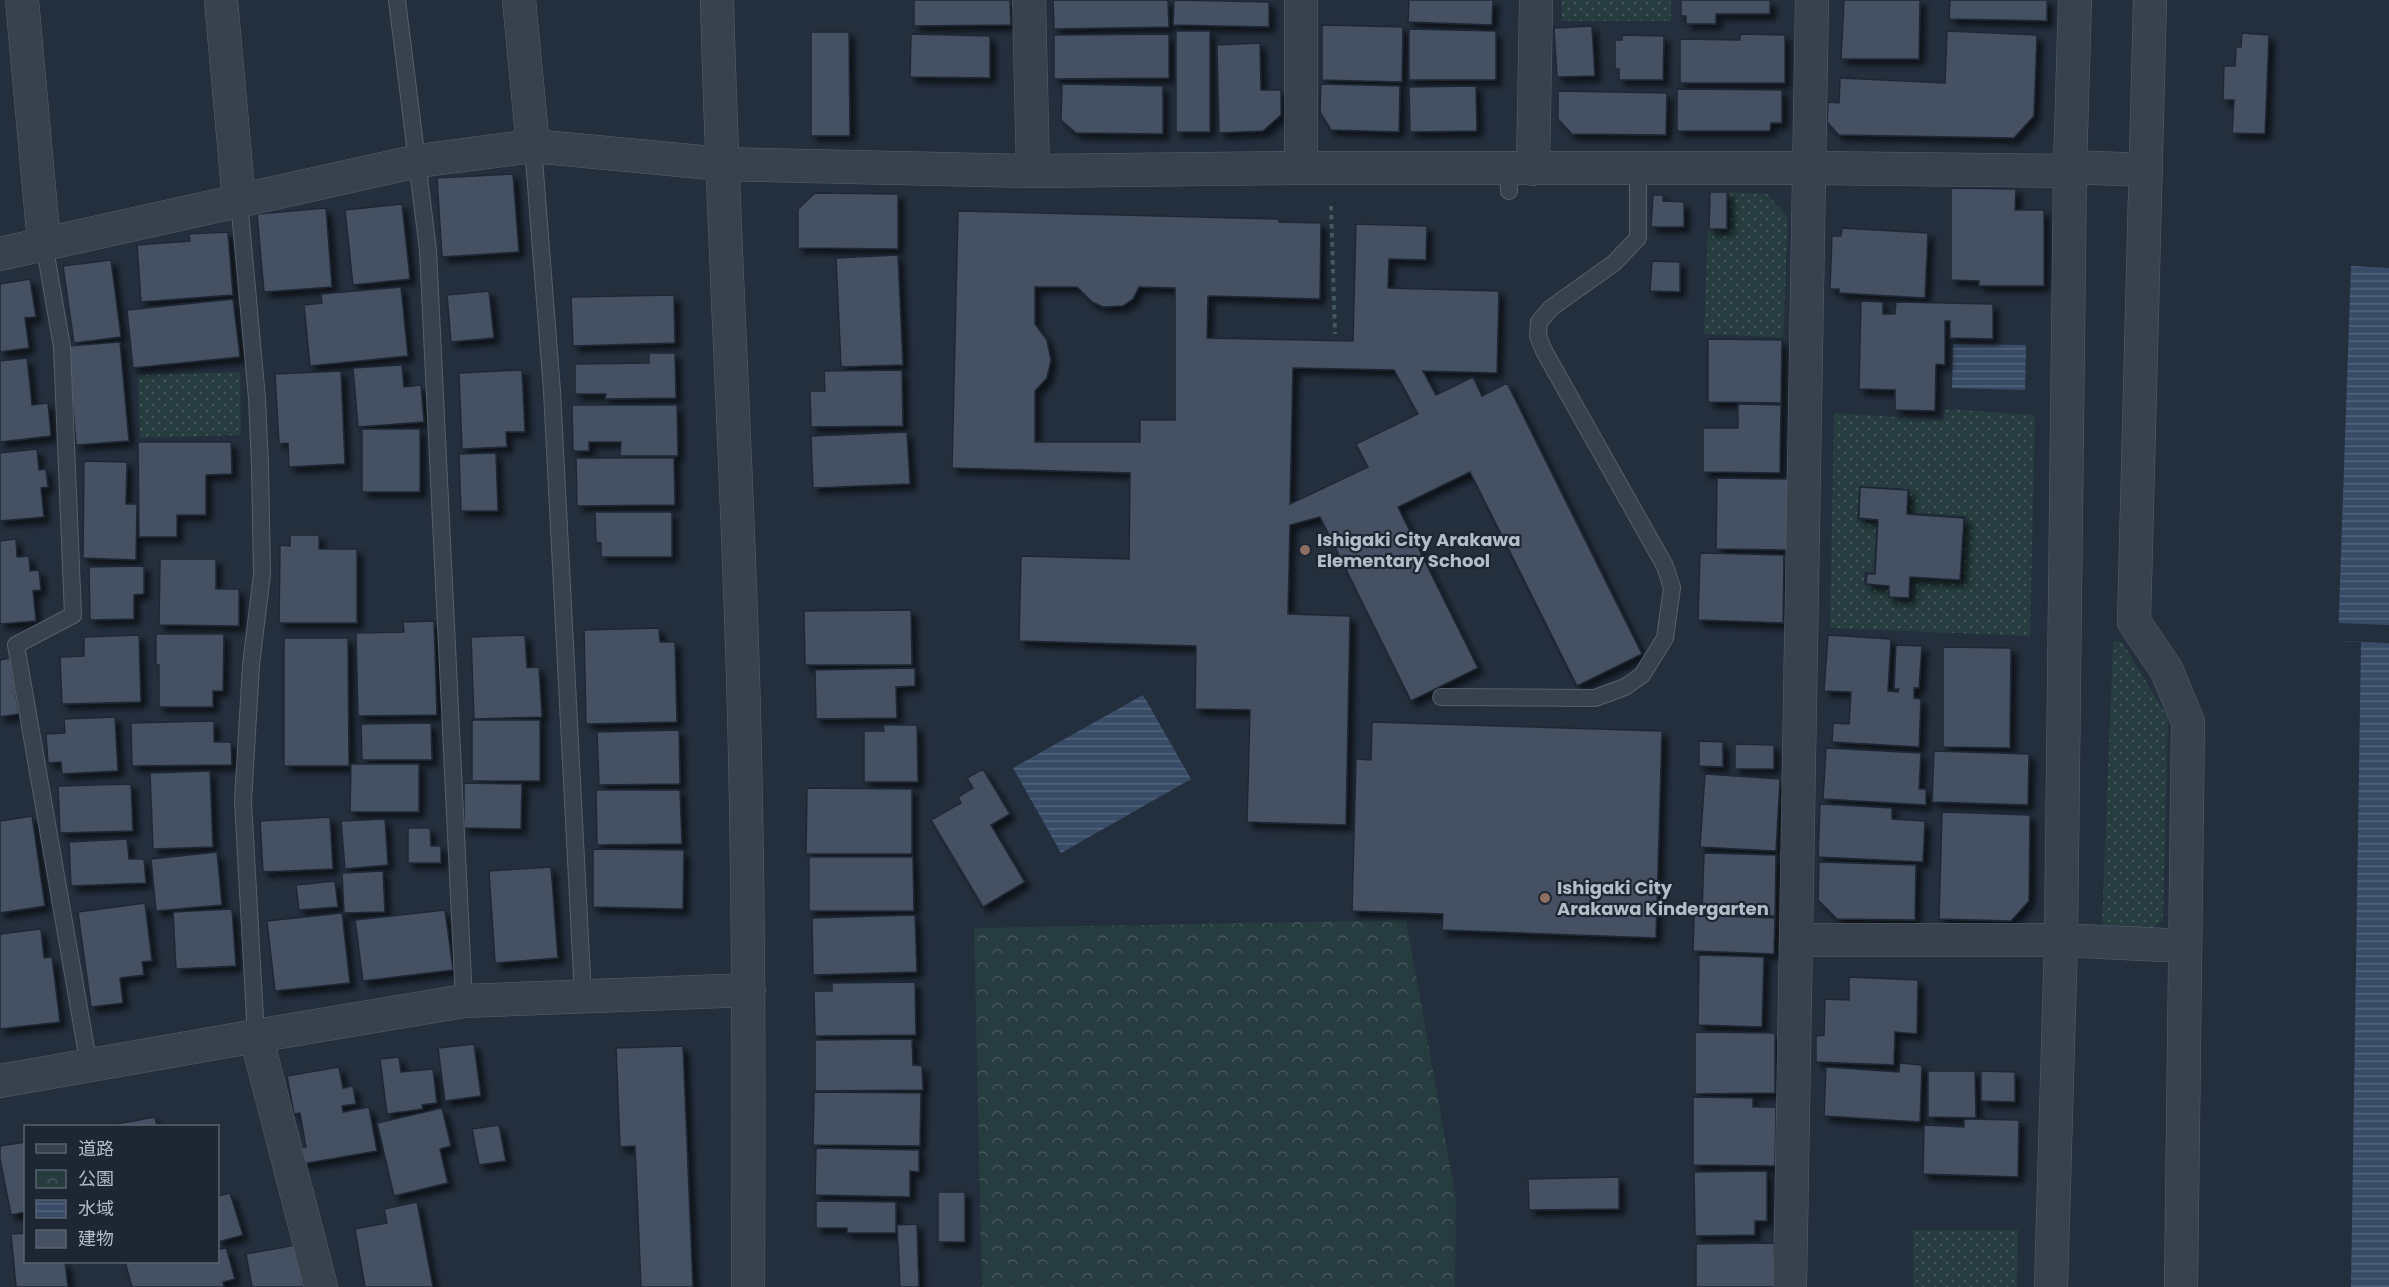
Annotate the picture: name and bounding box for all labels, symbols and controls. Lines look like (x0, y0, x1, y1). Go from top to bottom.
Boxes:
place label: Ishigaki City Arakawa Elementary School (1317, 527, 1520, 573)
marker: Ishigaki City Arakawa Elementary School (1298, 543, 1312, 557)
place label: Ishigaki City Arakawa Kindergarten (1557, 875, 1769, 921)
marker: Ishigaki City Arakawa Kindergarten (1538, 891, 1552, 905)
legend (24, 1125, 219, 1263)
text: 道路 (78, 1136, 114, 1161)
text: 公園 (78, 1166, 114, 1191)
text: 水域 (78, 1196, 114, 1221)
text: 建物 (78, 1226, 114, 1251)

